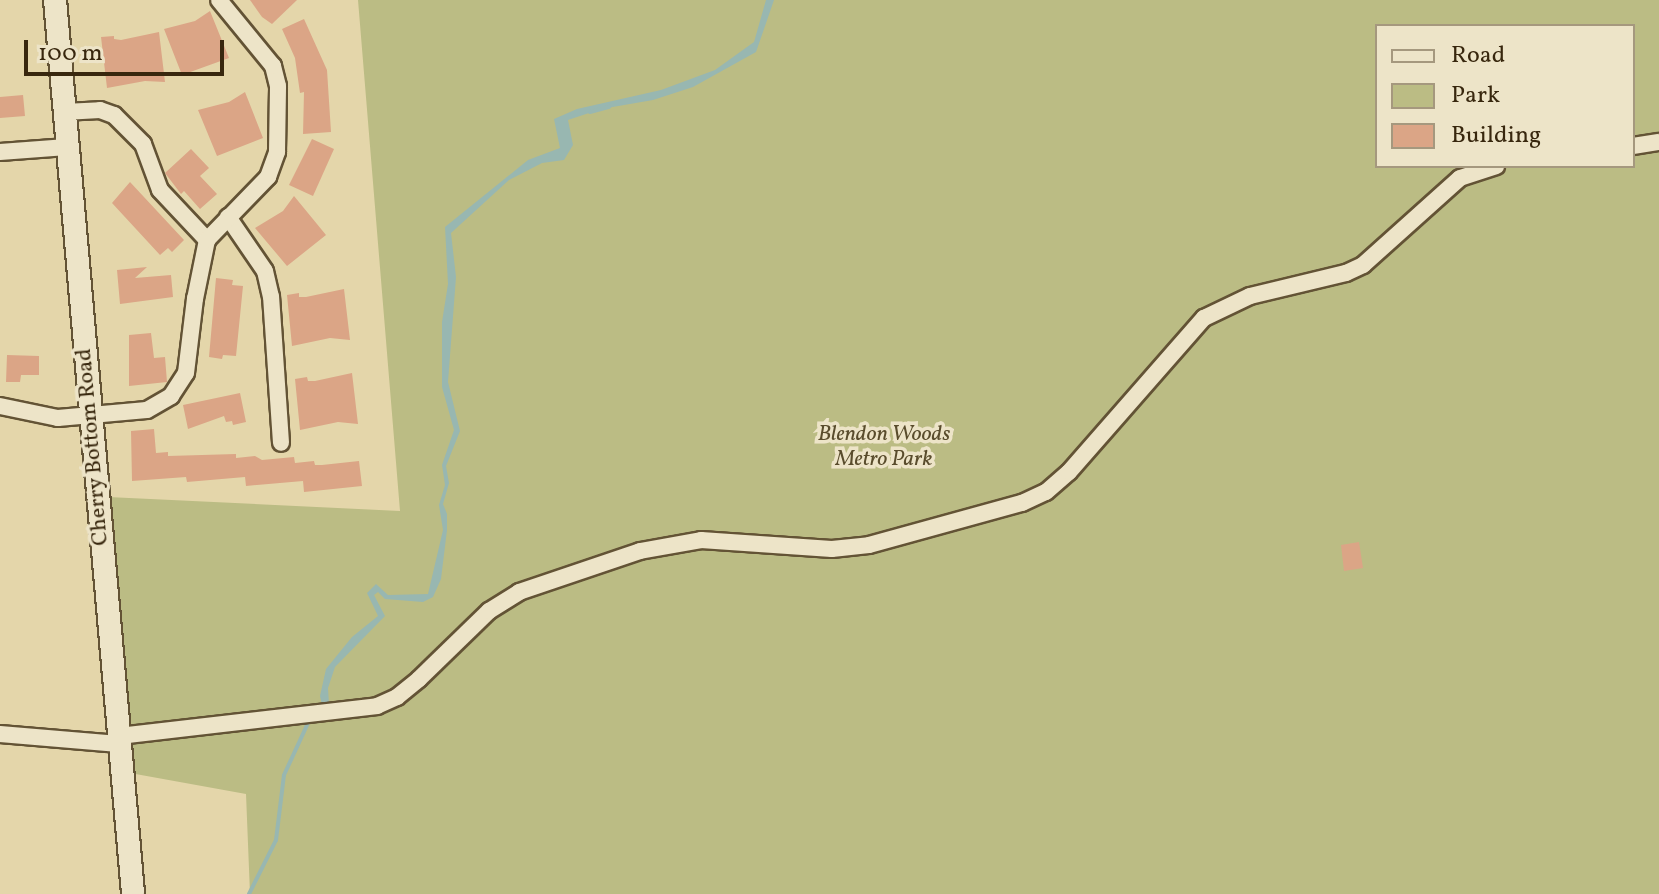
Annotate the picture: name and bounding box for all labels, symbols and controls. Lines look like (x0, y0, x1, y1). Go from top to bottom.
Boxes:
scale bar (28, 24, 228, 74)
legend (1375, 24, 1635, 168)
text: 100 m (38, 37, 103, 71)
text: Road (1451, 39, 1505, 73)
text: Park (1451, 79, 1500, 113)
text: Building (1451, 119, 1541, 153)
street label: Cherry Bottom Road (71, 347, 115, 547)
park label: Blendon Woods Metro Park (818, 421, 950, 472)

